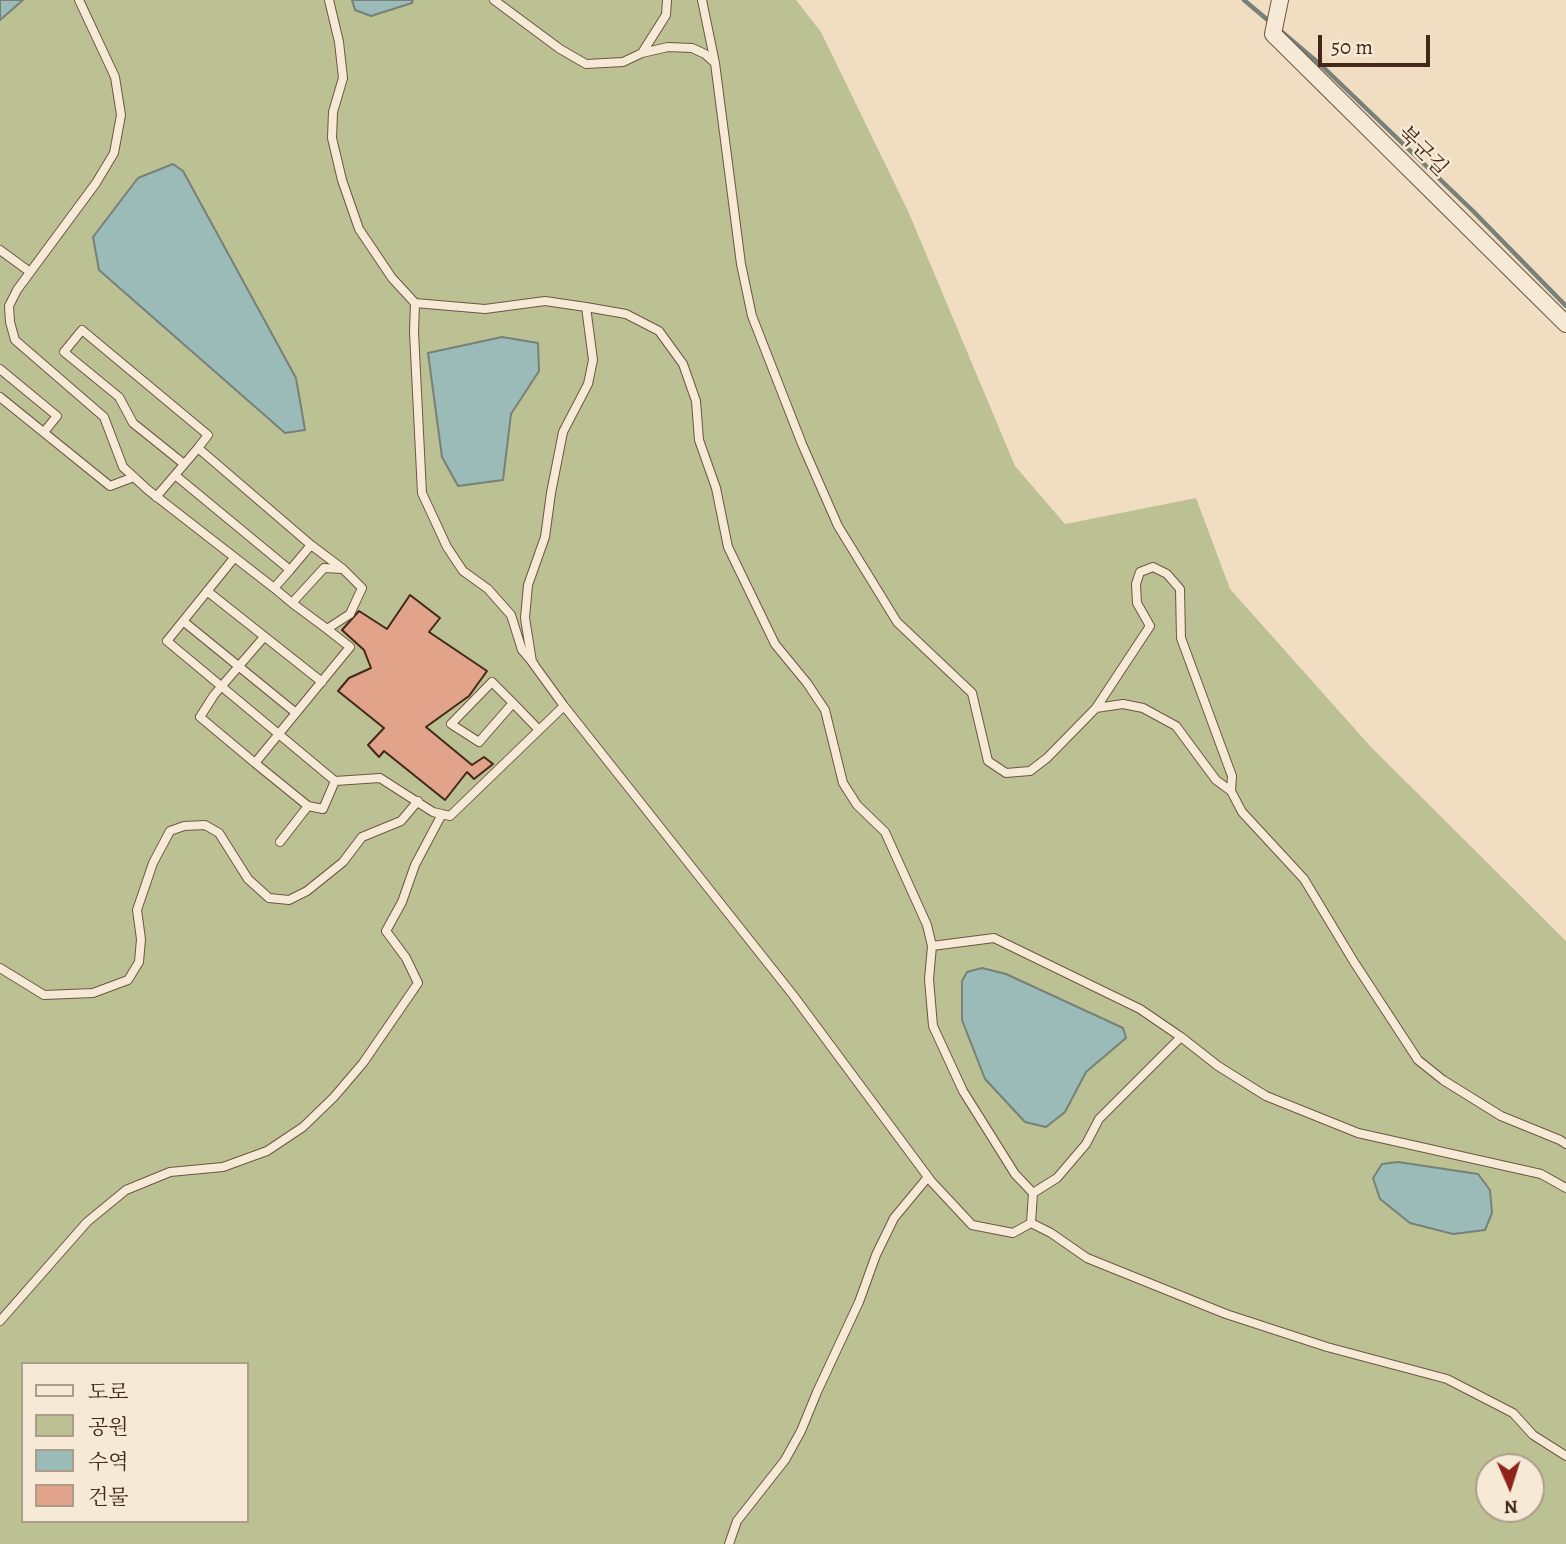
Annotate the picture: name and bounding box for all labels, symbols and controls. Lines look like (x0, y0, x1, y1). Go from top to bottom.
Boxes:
scale bar (1321, 21, 1433, 65)
text: 50 m (1331, 33, 1373, 61)
street label: 북군길 (1392, 122, 1452, 182)
legend (21, 1362, 248, 1523)
text: 도로 (88, 1378, 129, 1406)
text: 공원 (88, 1413, 129, 1441)
text: 수역 (88, 1448, 129, 1476)
north arrow (1475, 1453, 1545, 1523)
text: 건물 (88, 1483, 129, 1511)
text: N (1503, 1494, 1519, 1520)

